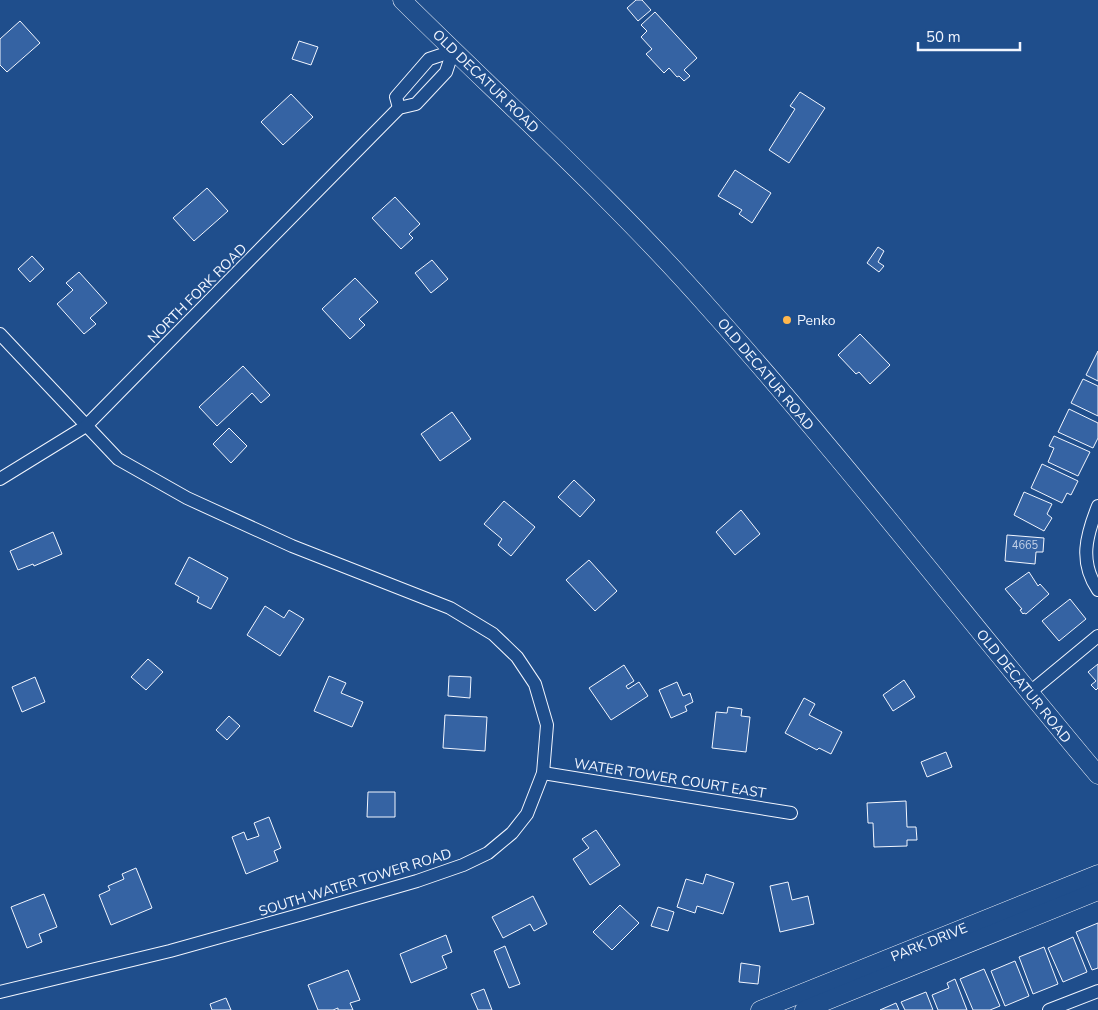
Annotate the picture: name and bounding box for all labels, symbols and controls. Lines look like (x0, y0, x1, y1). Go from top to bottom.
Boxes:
scale bar (918, 20, 1020, 52)
street label: OLD DECATUR ROAD (428, 25, 543, 137)
text: 50 m (926, 27, 961, 47)
street label: NORTH FORK ROAD (144, 240, 251, 347)
place label: Penko (797, 311, 836, 330)
street label: OLD DECATUR ROAD (713, 314, 818, 435)
marker: Penko (781, 314, 793, 326)
house number: 4665 (1012, 538, 1039, 553)
street label: OLD DECATUR ROAD (972, 625, 1075, 747)
street label: WATER TOWER COURT EAST (572, 754, 768, 803)
street label: SOUTH WATER TOWER ROAD (256, 844, 454, 921)
street label: PARK DRIVE (888, 918, 970, 966)

